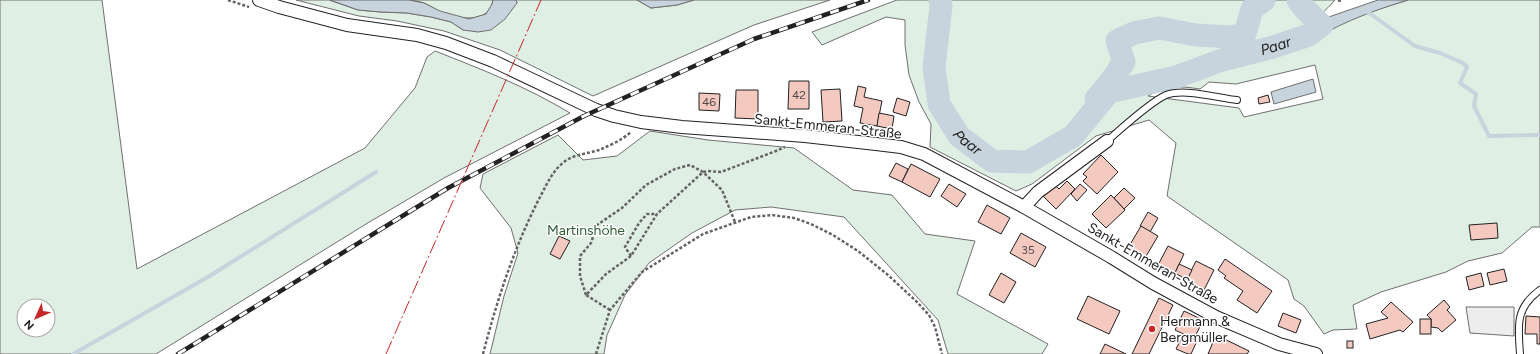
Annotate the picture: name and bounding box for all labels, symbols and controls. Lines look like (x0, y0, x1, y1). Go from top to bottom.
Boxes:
water label: Paar (1258, 32, 1294, 59)
house number: 42 (792, 88, 806, 102)
house number: 46 (702, 95, 716, 109)
street label: Sankt-Emmeran-Straße (753, 110, 903, 143)
water label: Paar (949, 127, 986, 159)
street label: Sankt-Emmeran-Straße (1084, 219, 1221, 308)
park label: Martinshöhe (547, 222, 625, 239)
house number: 35 (1021, 243, 1035, 257)
north arrow (16, 298, 56, 338)
place label: Hermann & Bergmüller (1160, 313, 1230, 346)
text: N (22, 317, 37, 332)
marker: Hermann & Bergmüller (1147, 324, 1157, 334)

